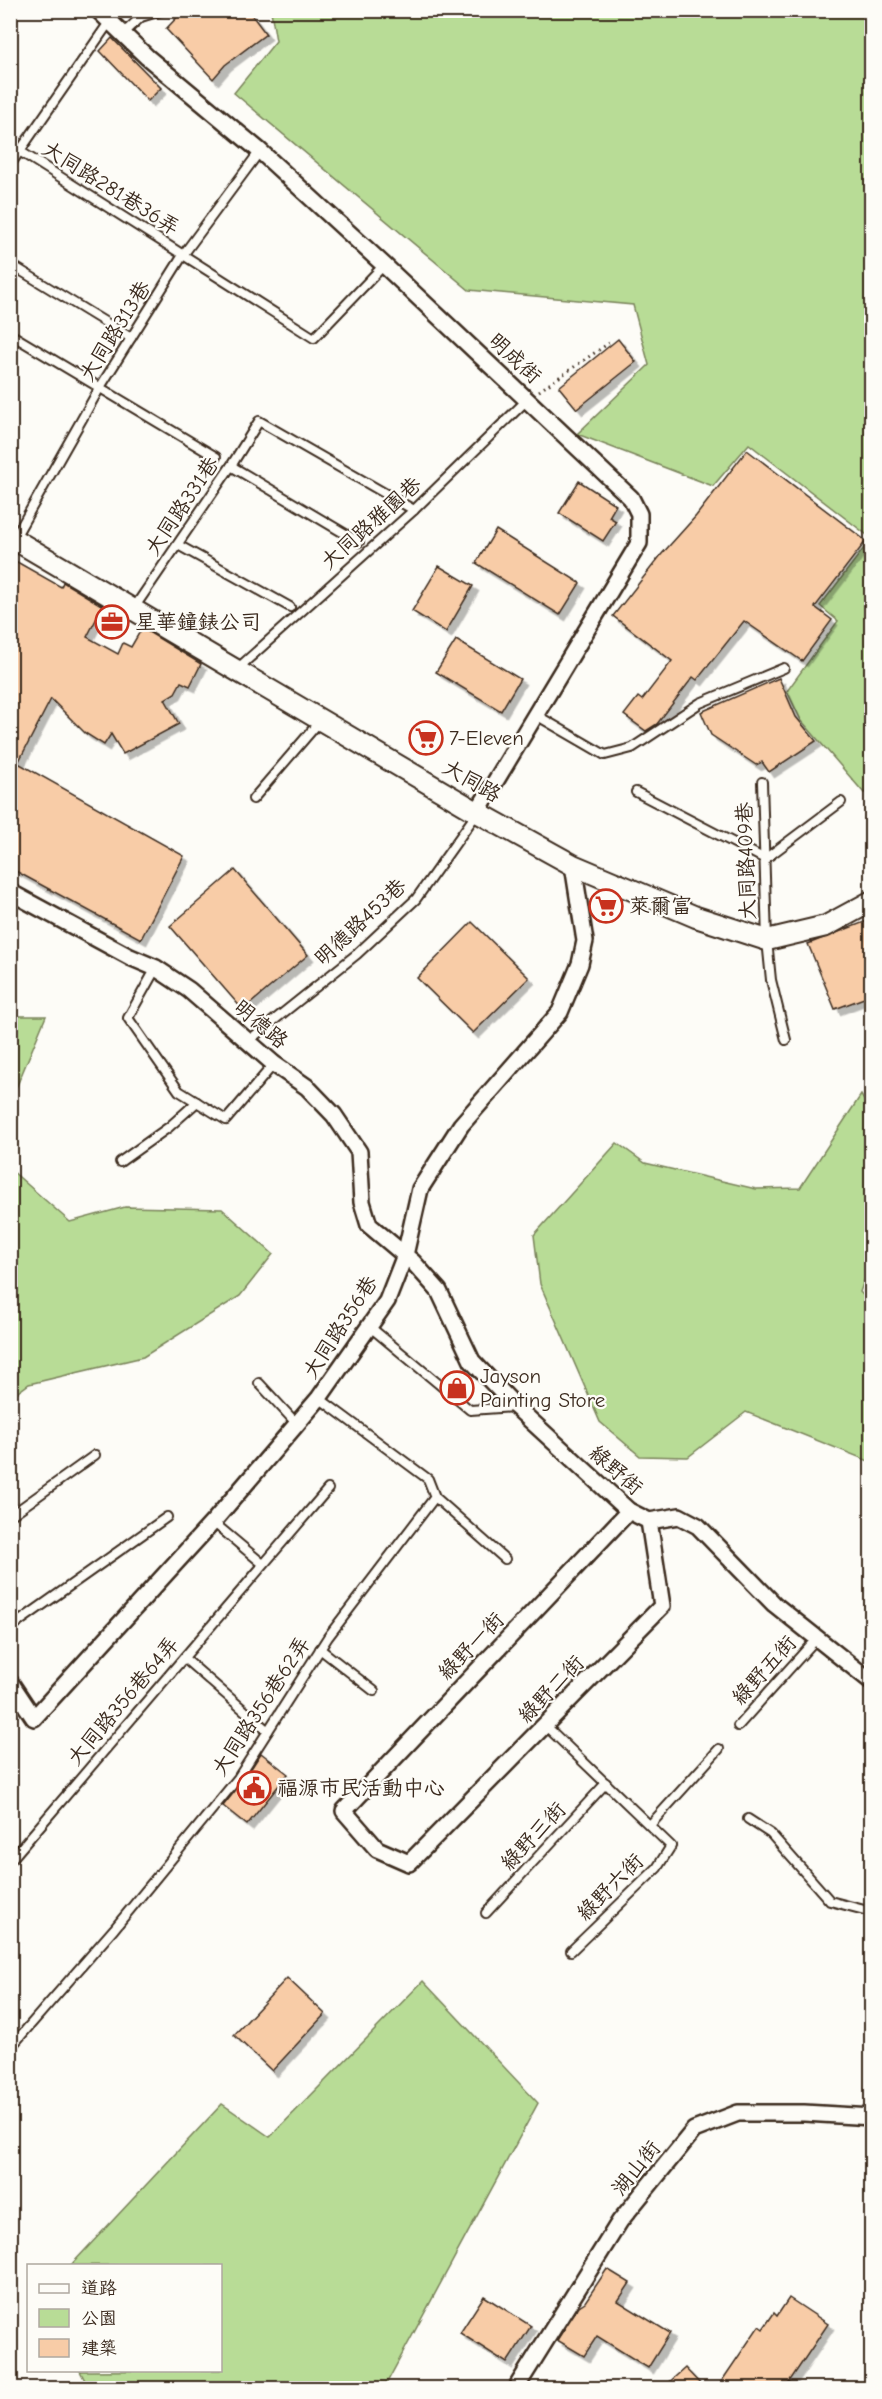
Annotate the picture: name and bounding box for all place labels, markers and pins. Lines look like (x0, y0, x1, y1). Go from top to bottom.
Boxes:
office icon: 星華鐘錶公司 (94, 604, 130, 640)
place label: 星華鐘錶公司 (135, 610, 261, 634)
supermarket icon: 7-Eleven (408, 720, 444, 756)
place label: 7-Eleven (449, 726, 524, 750)
supermarket icon: 萊爾富 (588, 888, 624, 924)
place label: 萊爾富 (629, 894, 692, 918)
place label: Jayson Painting Store (480, 1364, 605, 1412)
shop icon: Jayson Painting Store (439, 1370, 475, 1406)
public building icon: 福源市民活動中心 (236, 1770, 272, 1806)
place label: 福源市民活動中心 (277, 1776, 445, 1800)

